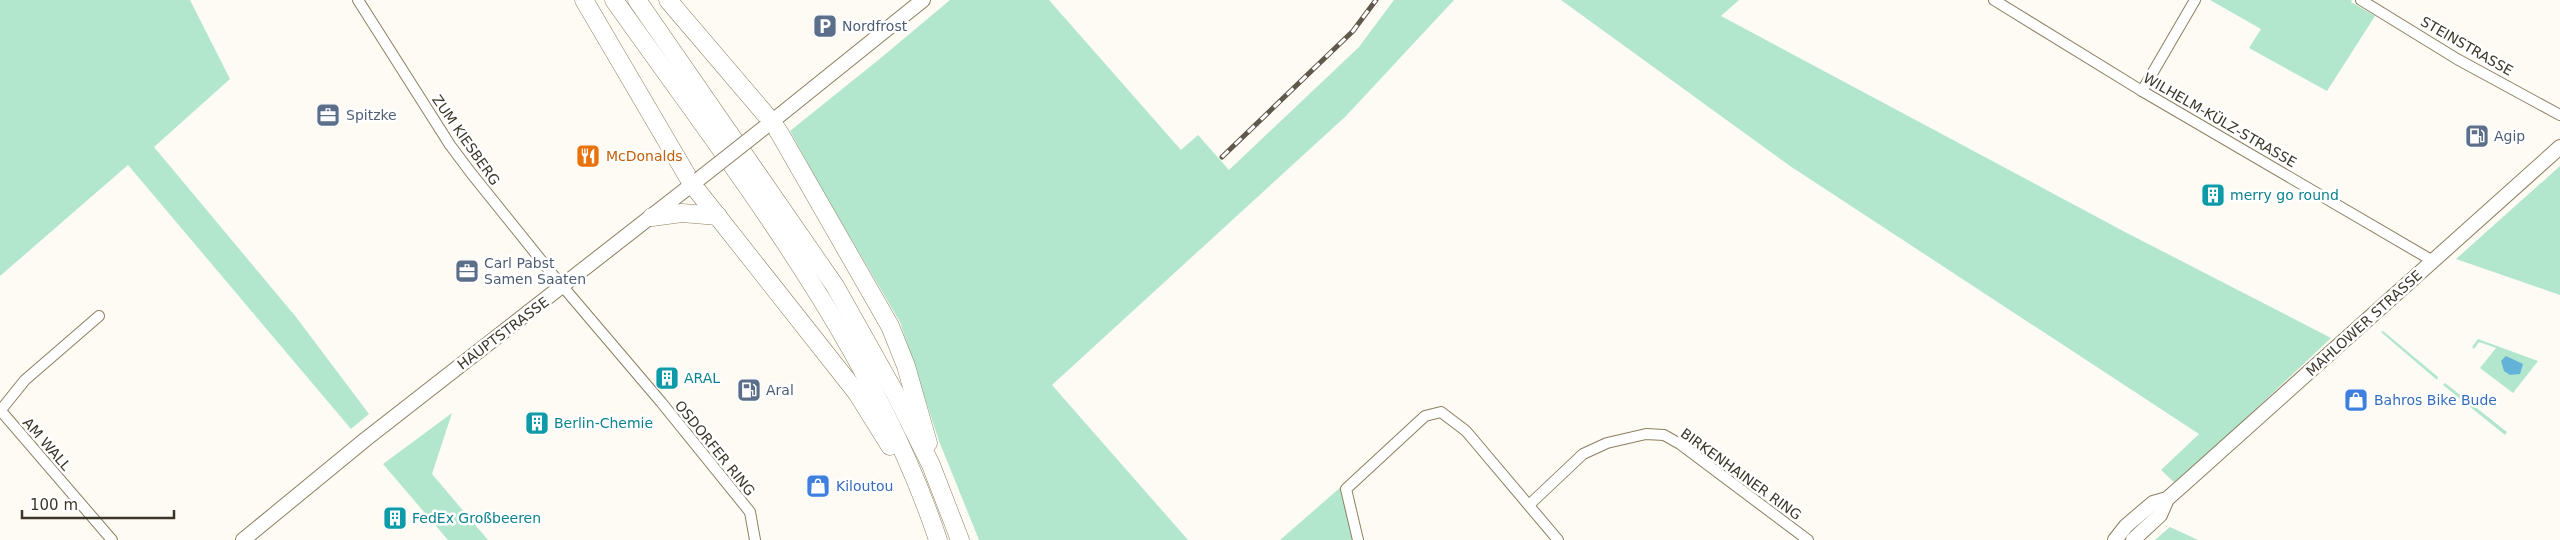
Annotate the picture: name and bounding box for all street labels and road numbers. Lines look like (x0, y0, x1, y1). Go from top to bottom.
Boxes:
street label: STEINSTRASSE (2418, 13, 2516, 79)
street label: WILHELM-KÜLZ-STRASSE (2141, 69, 2300, 170)
street label: ZUM KIESBERG (429, 92, 503, 188)
street label: MAHLOWER STRASSE (2303, 267, 2425, 379)
street label: HAUPTSTRASSE (454, 293, 552, 373)
street label: OSDORFER RING (672, 397, 758, 499)
street label: AM WALL (20, 414, 74, 474)
street label: BIRKENHAINER RING (1678, 425, 1804, 523)

